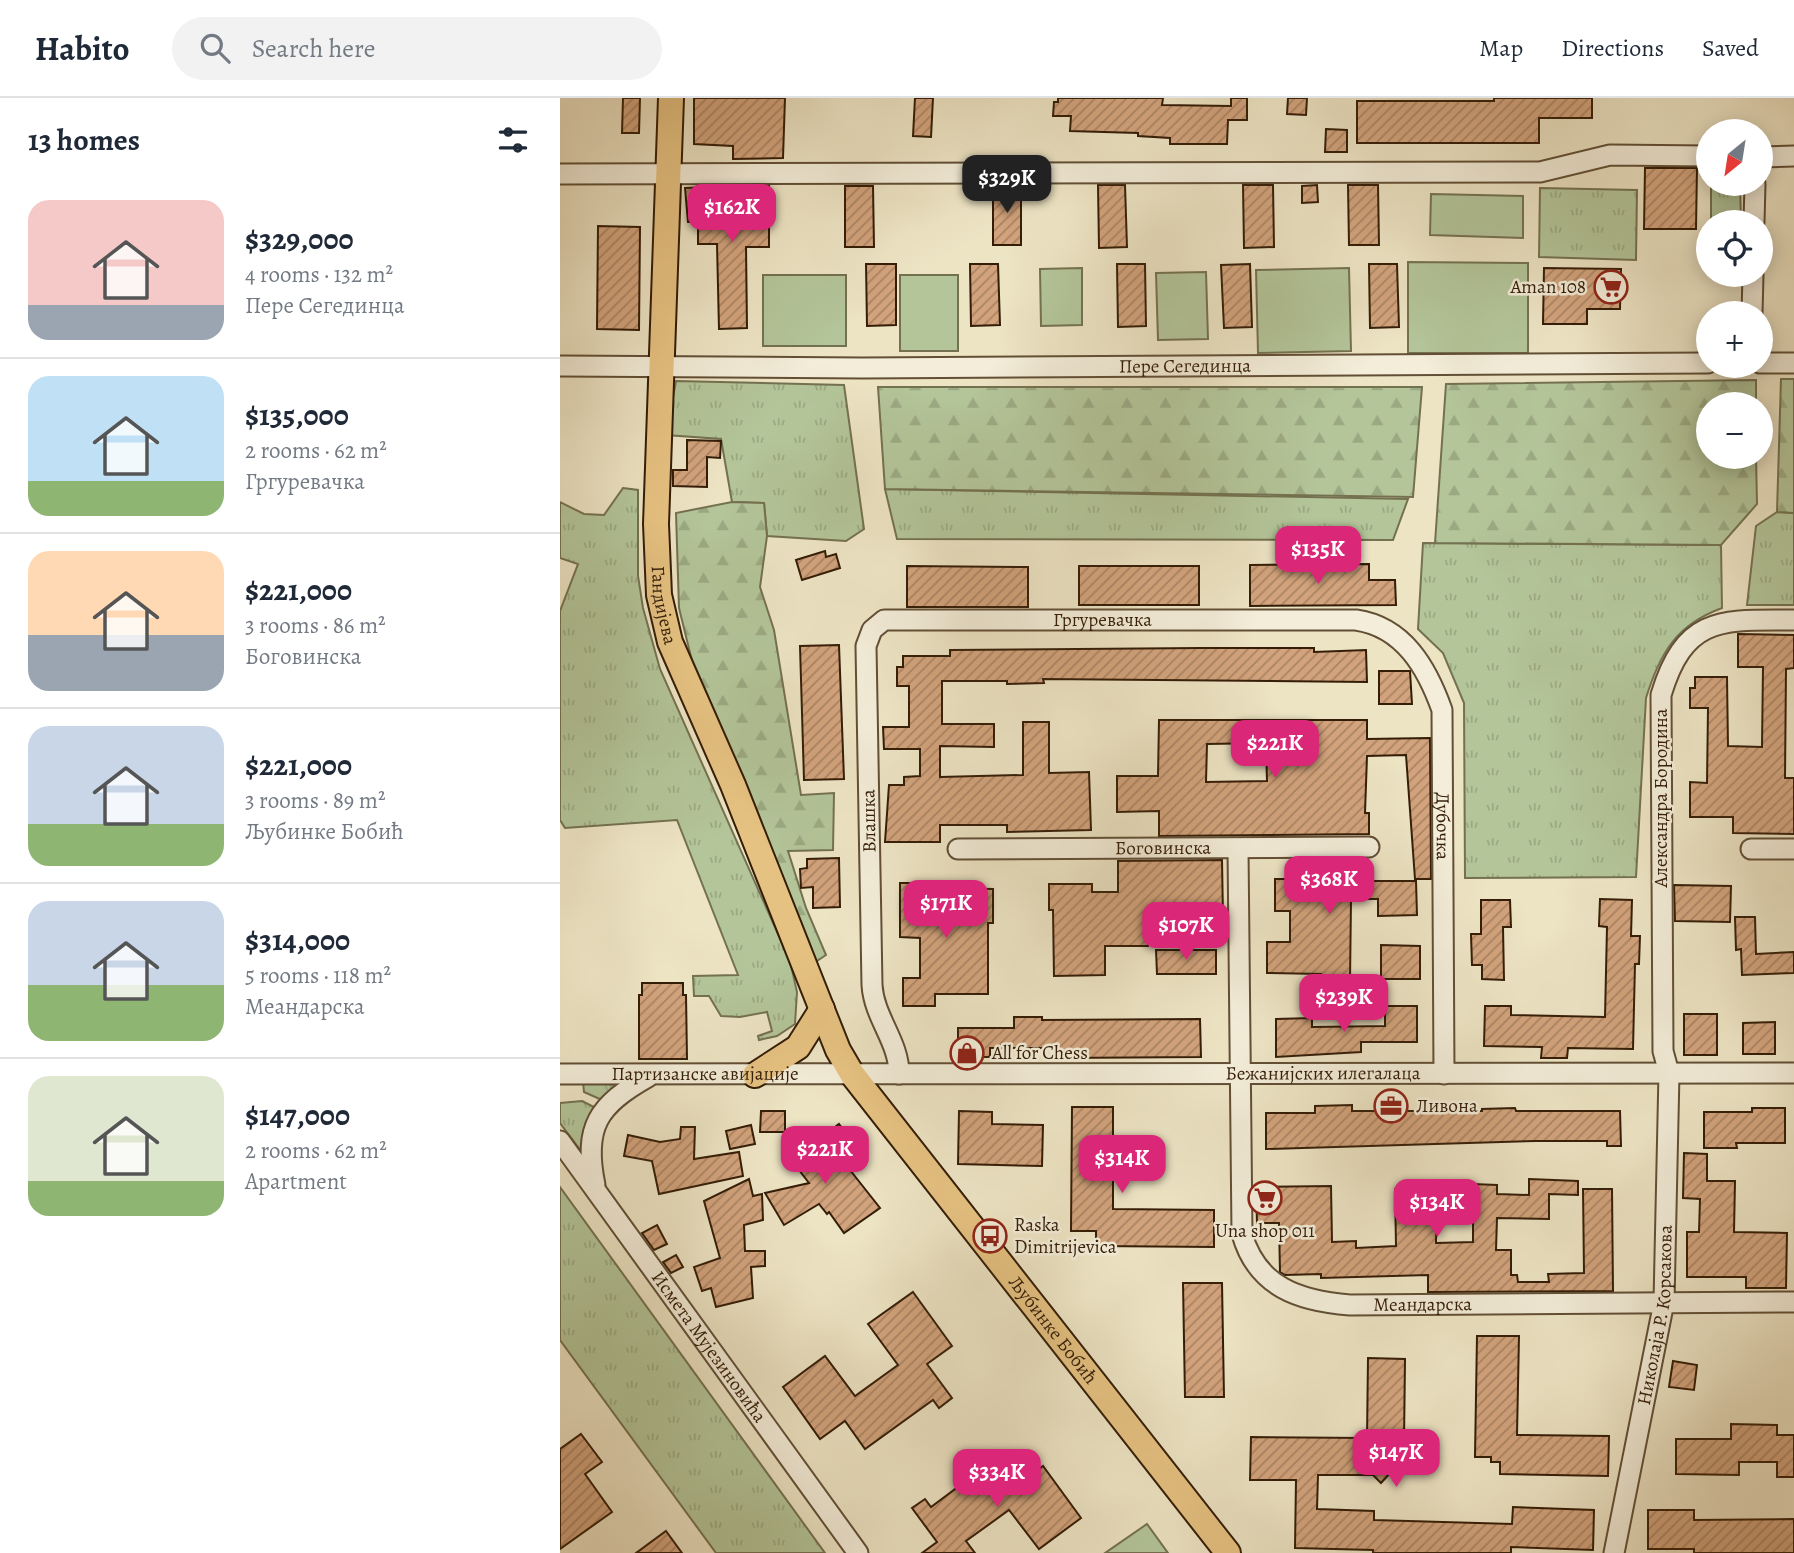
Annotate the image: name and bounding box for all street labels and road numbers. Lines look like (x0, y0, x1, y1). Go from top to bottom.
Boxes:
street label: Пере Сегединца (1119, 353, 1251, 379)
street label: Гандијева (645, 565, 683, 647)
street label: Гргуревачка (1053, 607, 1152, 633)
street label: Александра Бородина (1648, 708, 1674, 889)
street label: Влашка (855, 789, 883, 853)
street label: Дубочка (1429, 792, 1456, 860)
street label: Боговинска (1115, 835, 1211, 861)
street label: Бежанијских илегалаца (1225, 1060, 1421, 1086)
street label: Партизанске авијације (611, 1061, 799, 1087)
street label: Николаја Р. Корсакова (1631, 1224, 1679, 1407)
street label: Исмета Мујезиновића (645, 1266, 773, 1428)
street label: Љубинке Бобић (1002, 1270, 1104, 1390)
street label: Меандарска (1373, 1291, 1472, 1318)

